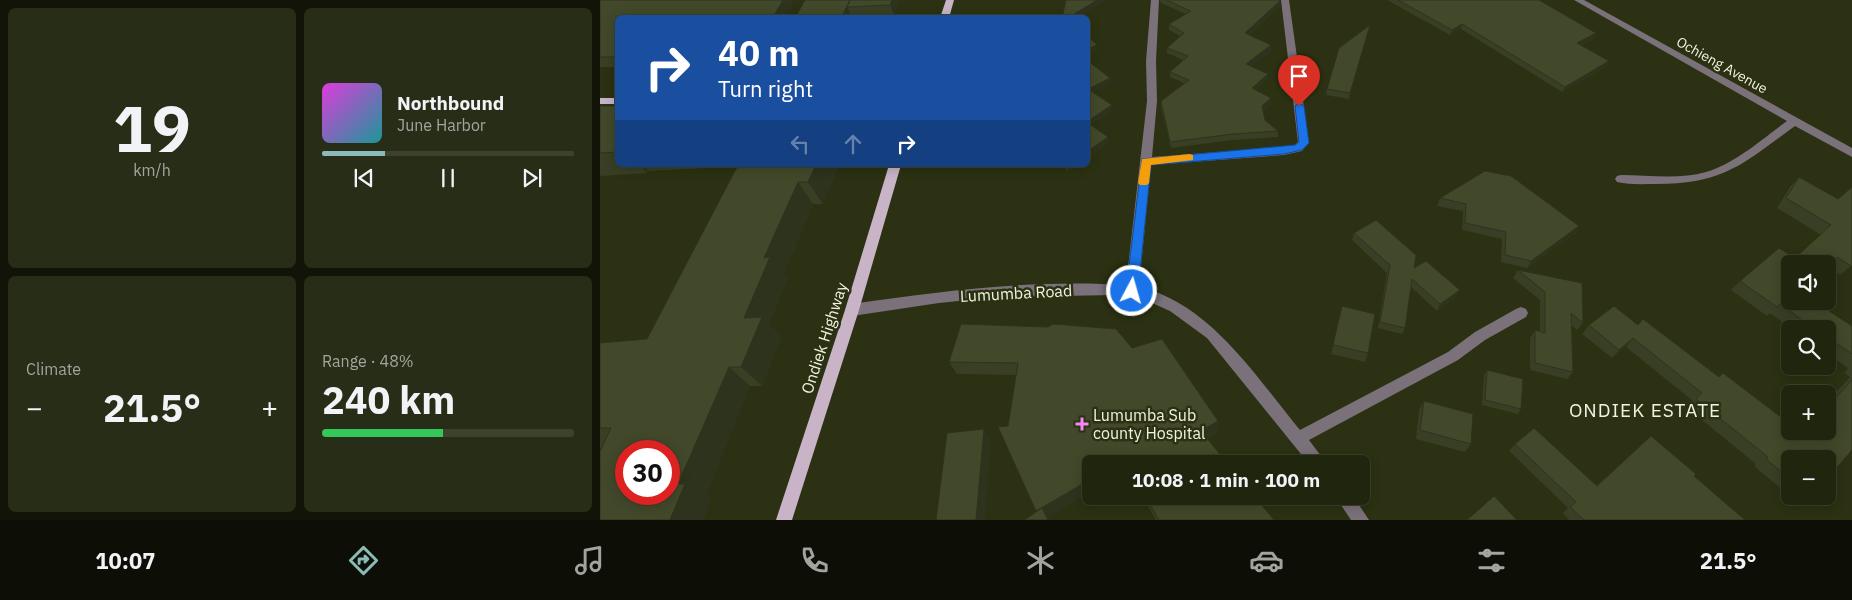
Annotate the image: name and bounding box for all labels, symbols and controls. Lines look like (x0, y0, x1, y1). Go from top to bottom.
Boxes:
text: 40 m (718, 30, 800, 76)
street label: Ochieng Avenue (1673, 33, 1771, 98)
icon: right (635, 35, 700, 100)
pin (1278, 55, 1320, 106)
icon: arrive (1285, 62, 1313, 90)
text: Turn right (718, 74, 813, 103)
text: 19 (113, 85, 191, 170)
text: Northbound (397, 91, 504, 115)
text: June Harbor (397, 115, 486, 135)
icon: left (786, 130, 814, 158)
icon: ahead (839, 130, 867, 158)
icon: right (892, 130, 920, 158)
text: km/h (133, 160, 171, 180)
icon: previous (350, 164, 378, 192)
icon: pause (434, 164, 462, 192)
icon: next (518, 164, 546, 192)
map controls (1781, 255, 1836, 505)
button: sound (1781, 255, 1836, 310)
position arrow (1105, 264, 1157, 316)
street label: Ondiek Highway (797, 280, 851, 396)
street label: Lumumba Road (959, 280, 1073, 306)
button: search (1781, 320, 1836, 375)
text: Range · 48% (322, 351, 414, 371)
text: Climate (26, 359, 81, 379)
text: 240 km (322, 375, 455, 424)
text: 21.5° (103, 383, 201, 432)
button: + (1781, 385, 1836, 440)
text: − (26, 389, 43, 426)
text: + (261, 389, 278, 426)
district label: ONDIEK ESTATE (1569, 398, 1721, 422)
place label: Lumumba Sub county Hospital (1093, 405, 1205, 443)
marker: Lumumba Sub county Hospital (1075, 417, 1089, 431)
speed limit sign: 30 (615, 440, 680, 505)
button: − (1781, 450, 1836, 505)
text: 10:08 · 1 min · 100 m (1132, 468, 1320, 492)
icon: directions (346, 543, 381, 578)
icon: music (572, 543, 607, 578)
icon: phone (797, 543, 832, 578)
icon: climate (1023, 543, 1058, 578)
icon: car (1249, 543, 1284, 578)
icon: filters (1474, 543, 1509, 578)
text: 10:07 (95, 546, 155, 575)
text: 21.5° (1700, 546, 1757, 575)

